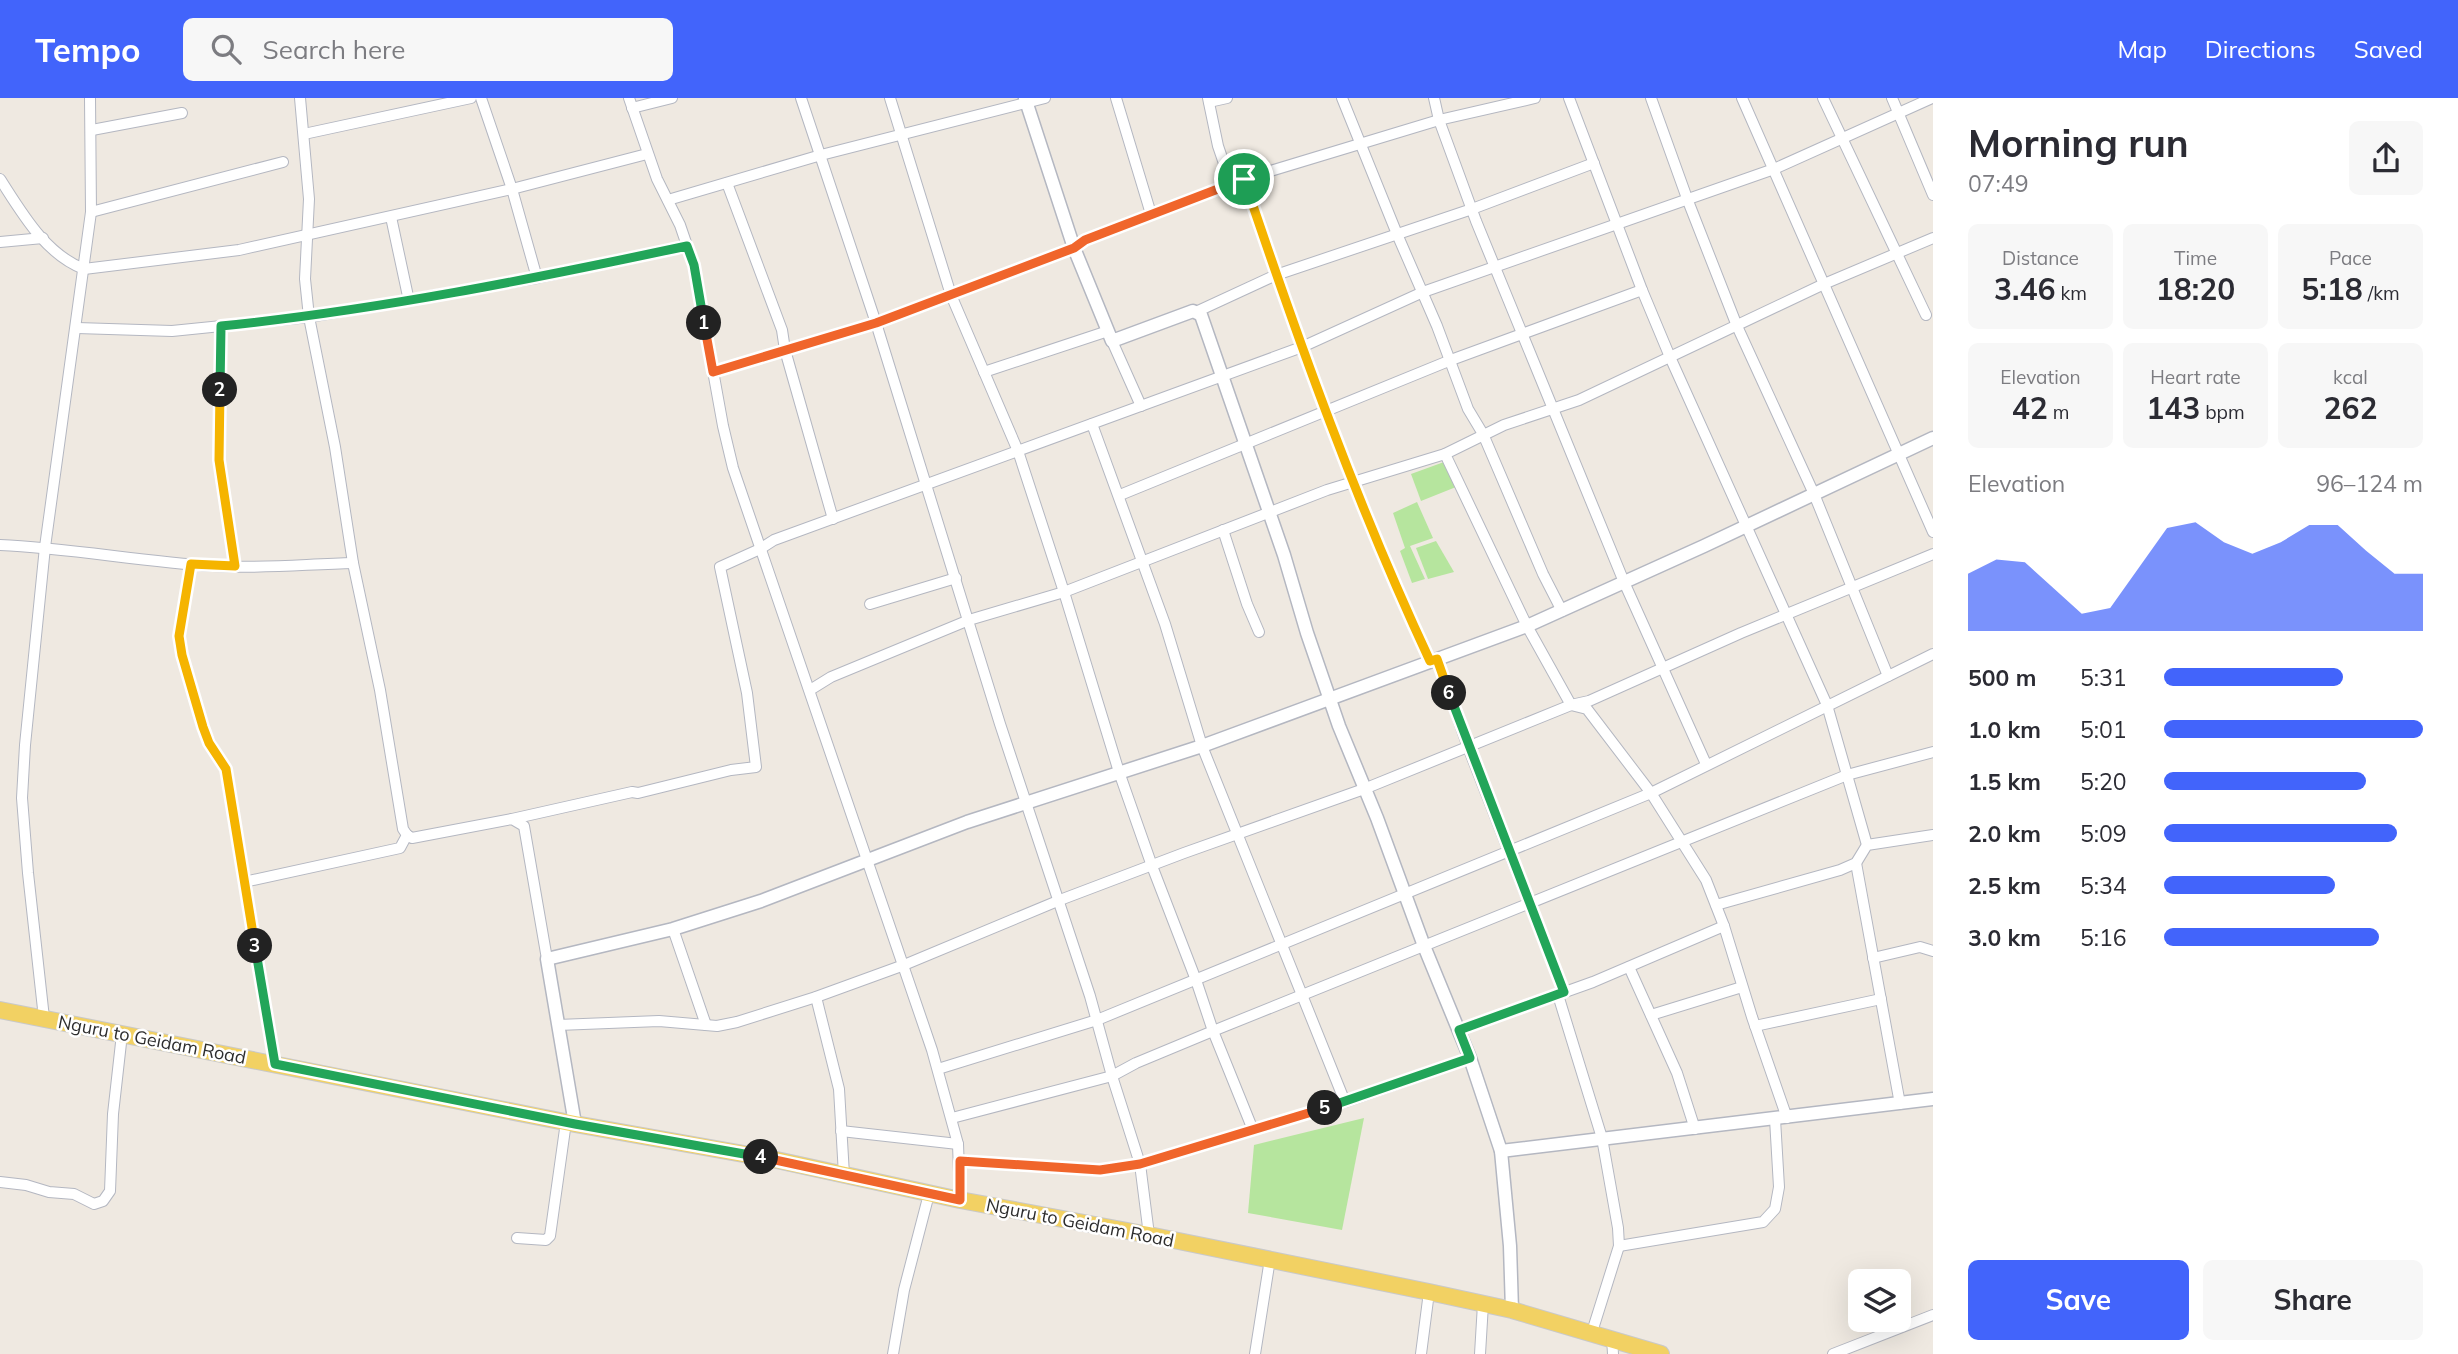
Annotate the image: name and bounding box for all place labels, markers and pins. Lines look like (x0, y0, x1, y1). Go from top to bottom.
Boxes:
pin (1214, 149, 1274, 209)
pin: 1 (686, 306, 722, 341)
pin: 2 (202, 372, 238, 408)
pin: 6 (1432, 676, 1466, 710)
pin: 3 (238, 928, 272, 964)
pin: 5 (1308, 1090, 1342, 1126)
pin: 4 (744, 1140, 778, 1174)

